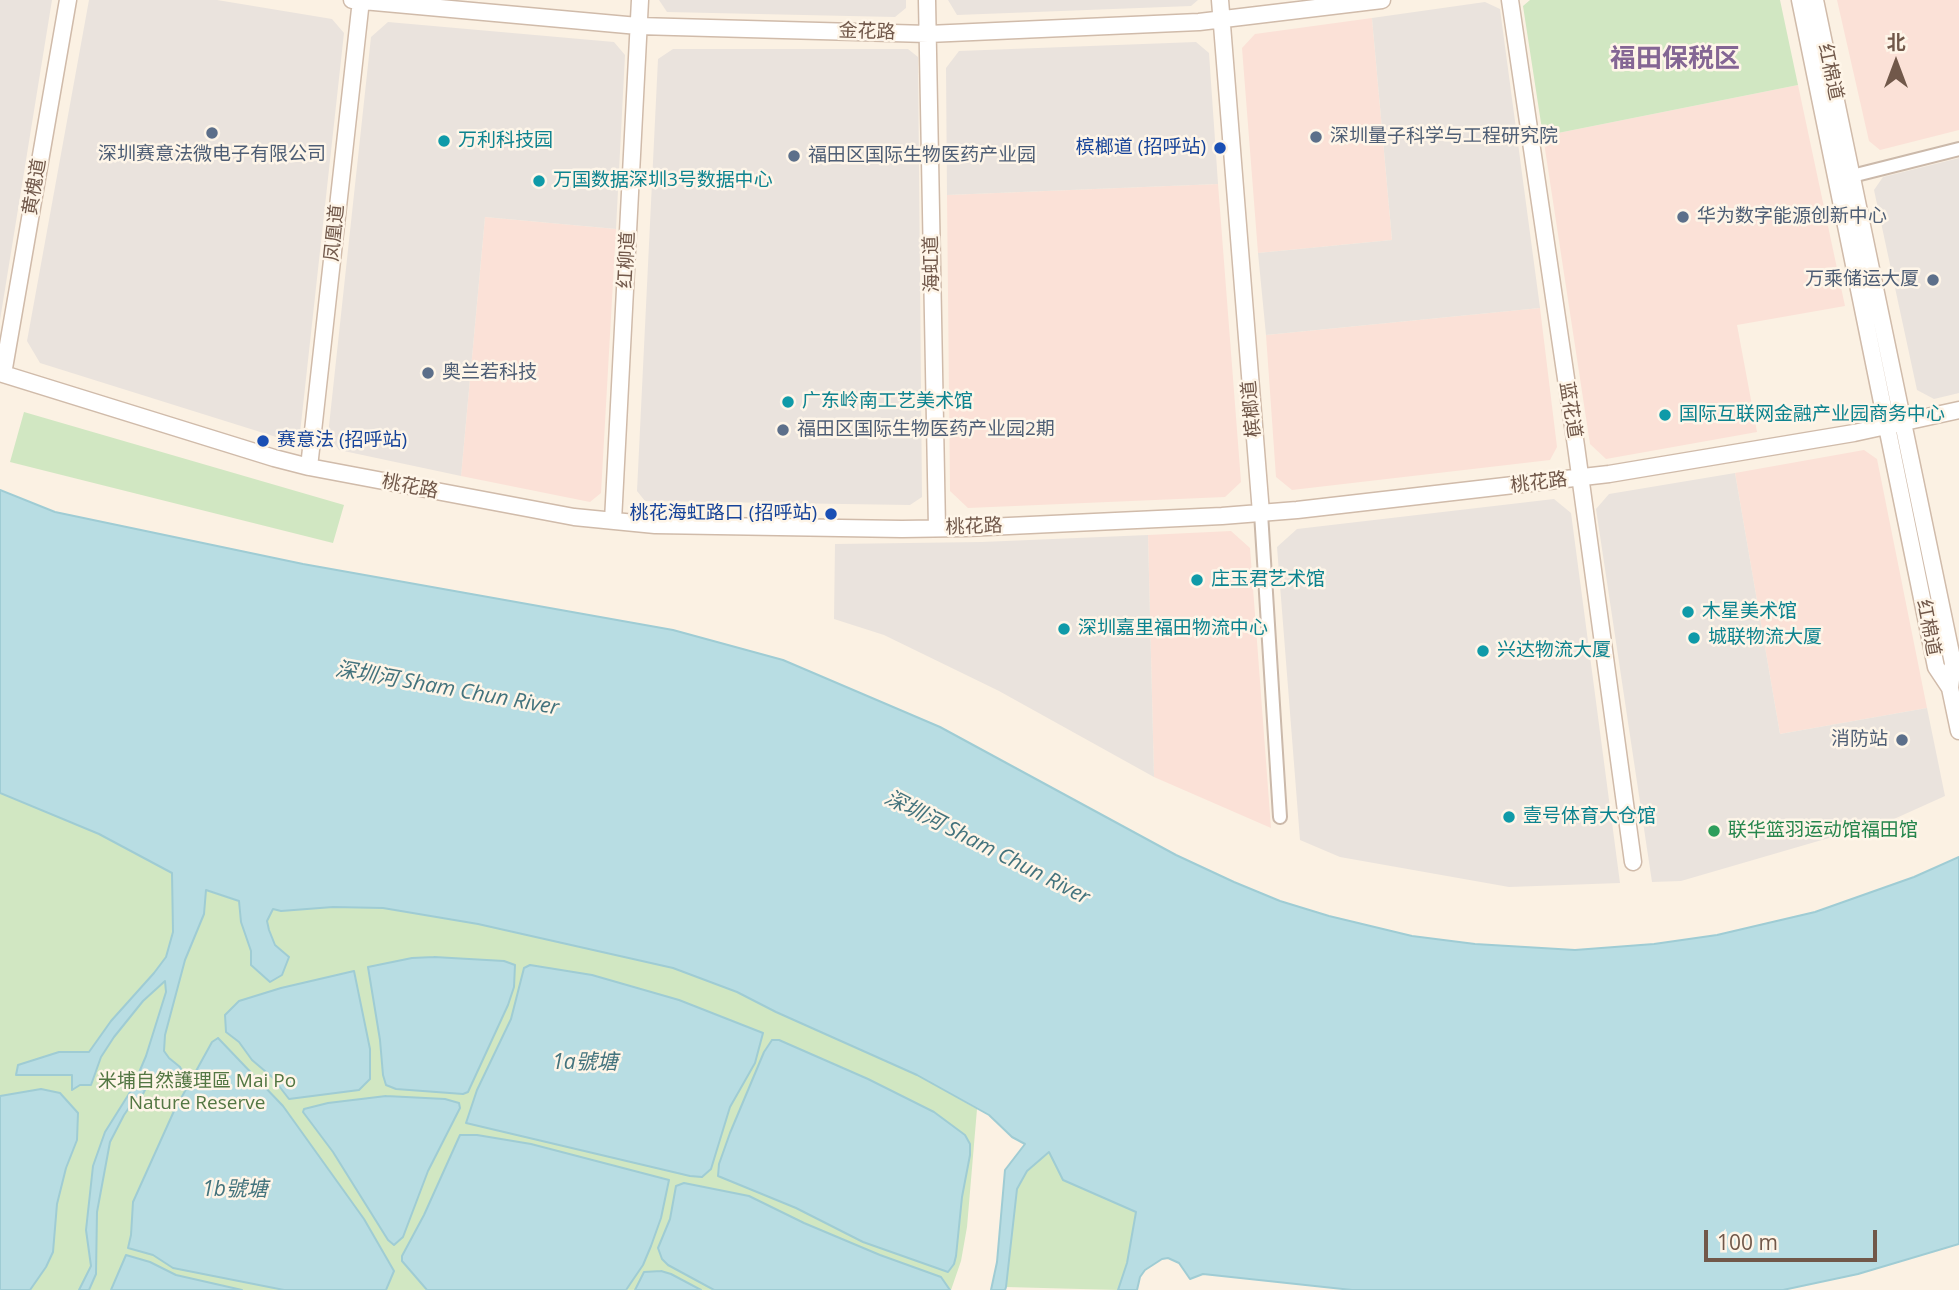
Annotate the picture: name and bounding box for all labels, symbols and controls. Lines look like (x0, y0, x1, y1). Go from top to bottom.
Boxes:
street label: 金花路 (838, 20, 896, 44)
north arrow (1861, 28, 1931, 98)
text: 北 (1886, 29, 1906, 55)
street label: 红棉道 (1813, 42, 1847, 102)
district label: 福田保税区 (1610, 44, 1740, 76)
marker: 深圳赛意法微电子有限公司 (204, 125, 220, 141)
place label: 深圳量子科学与工程研究院 (1330, 126, 1558, 148)
marker: 深圳量子科学与工程研究院 (1308, 129, 1324, 145)
place label: 万利科技园 (458, 130, 553, 152)
marker: 万利科技园 (436, 133, 452, 149)
place label: 槟榔道 (招呼站) (1076, 137, 1206, 159)
marker: 槟榔道 (招呼站) (1212, 140, 1228, 156)
place label: 深圳赛意法微电子有限公司 (98, 144, 326, 166)
place label: 福田区国际生物医药产业园 (808, 145, 1036, 167)
marker: 福田区国际生物医药产业园 (786, 148, 802, 164)
street label: 黄槐道 (19, 157, 51, 217)
place label: 万国数据深圳3号数据中心 (553, 170, 773, 192)
marker: 万国数据深圳3号数据中心 (531, 173, 547, 189)
street label: 凤凰道 (321, 203, 349, 263)
place label: 华为数字能源创新中心 (1697, 206, 1887, 228)
marker: 华为数字能源创新中心 (1675, 209, 1691, 225)
street label: 红柳道 (614, 231, 640, 289)
street label: 海虹道 (920, 235, 944, 293)
place label: 万乘储运大厦 (1805, 269, 1919, 291)
marker: 万乘储运大厦 (1925, 272, 1941, 288)
place label: 奥兰若科技 (442, 362, 537, 384)
marker: 奥兰若科技 (420, 365, 436, 381)
street label: 槟榔道 (1238, 380, 1266, 438)
street label: 蓝花道 (1554, 380, 1586, 440)
place label: 广东岭南工艺美术馆 (802, 391, 973, 413)
marker: 广东岭南工艺美术馆 (780, 394, 796, 410)
place label: 国际互联网金融产业园商务中心 (1679, 404, 1945, 426)
marker: 国际互联网金融产业园商务中心 (1657, 407, 1673, 423)
place label: 福田区国际生物医药产业园2期 (797, 419, 1055, 441)
marker: 福田区国际生物医药产业园2期 (775, 422, 791, 438)
place label: 赛意法 (招呼站) (277, 430, 407, 452)
marker: 赛意法 (招呼站) (255, 433, 271, 449)
street label: 桃花路 (1509, 468, 1569, 498)
street label: 桃花路 (380, 470, 440, 504)
place label: 桃花海虹路口 (招呼站) (630, 503, 817, 525)
marker: 桃花海虹路口 (招呼站) (823, 506, 839, 522)
street label: 桃花路 (945, 515, 1003, 539)
place label: 庄玉君艺术馆 (1211, 569, 1325, 591)
marker: 庄玉君艺术馆 (1189, 572, 1205, 588)
street label: 红棉道 (1911, 598, 1945, 658)
place label: 木星美术馆 (1702, 601, 1797, 623)
marker: 木星美术馆 (1680, 604, 1696, 620)
place label: 深圳嘉里福田物流中心 (1078, 618, 1268, 640)
marker: 深圳嘉里福田物流中心 (1056, 621, 1072, 637)
place label: 城联物流大厦 (1708, 627, 1822, 649)
marker: 城联物流大厦 (1686, 630, 1702, 646)
place label: 兴达物流大厦 (1497, 640, 1611, 662)
marker: 兴达物流大厦 (1475, 643, 1491, 659)
water label: 深圳河 Sham Chun River (333, 657, 561, 721)
place label: 消防站 (1831, 729, 1888, 751)
marker: 消防站 (1894, 732, 1910, 748)
water label: 深圳河 Sham Chun River (880, 785, 1094, 911)
place label: 壹号体育大仓馆 (1523, 806, 1656, 828)
marker: 壹号体育大仓馆 (1501, 809, 1517, 825)
place label: 联华篮羽运动馆福田馆 (1728, 820, 1918, 842)
marker: 联华篮羽运动馆福田馆 (1706, 823, 1722, 839)
water label: 1a號塘 (552, 1050, 618, 1076)
park label: 米埔自然護理區 Mai Po Nature Reserve (98, 1071, 296, 1115)
water label: 1b號塘 (202, 1177, 268, 1203)
scale bar (1707, 1216, 1880, 1260)
text: 100 m (1717, 1228, 1778, 1256)

